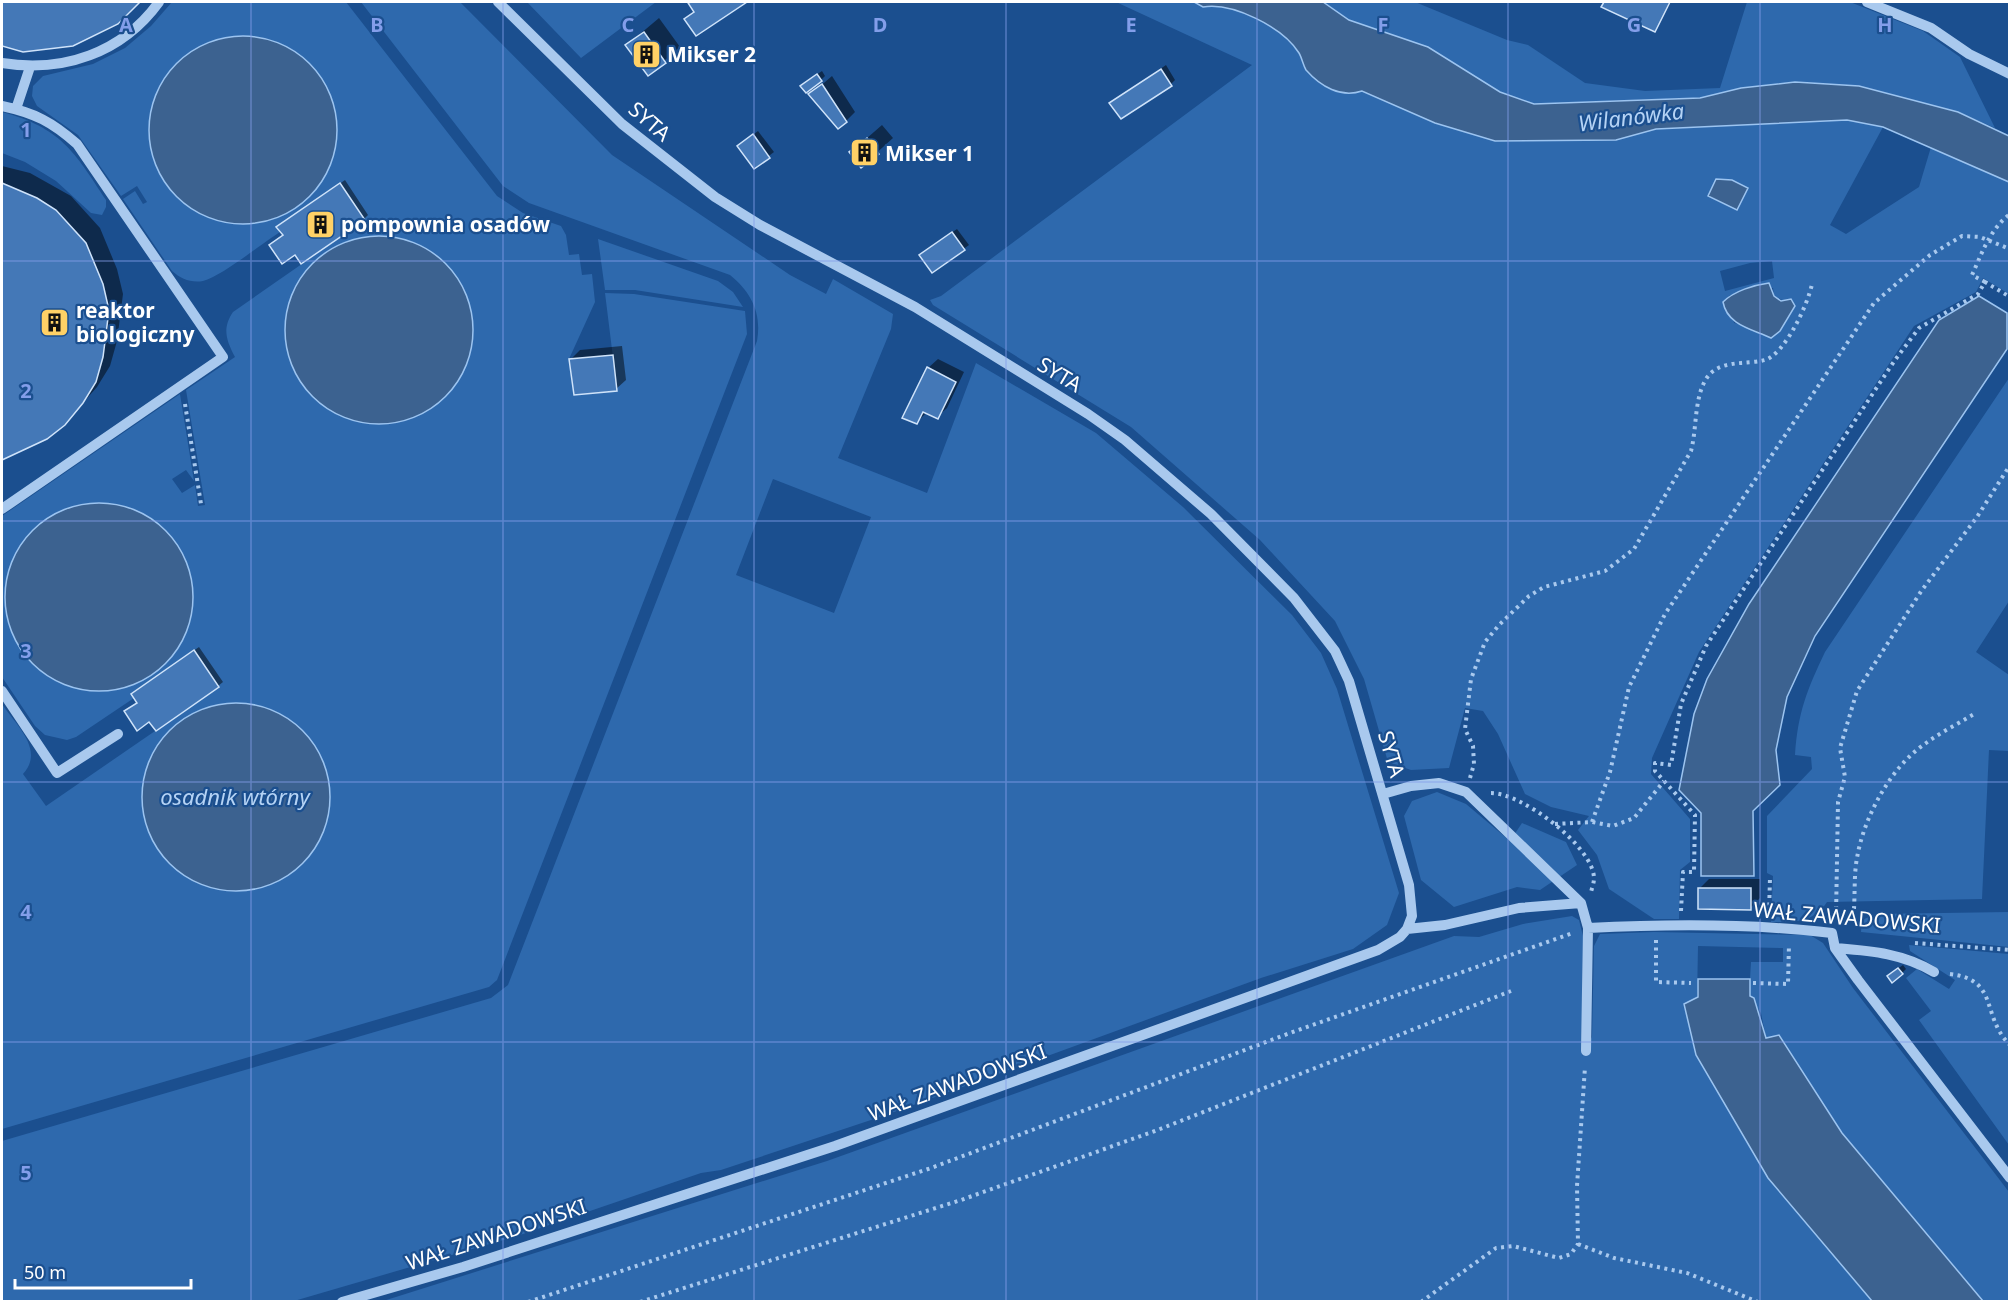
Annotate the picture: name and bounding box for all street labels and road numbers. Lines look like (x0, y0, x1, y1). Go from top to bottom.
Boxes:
street label: SYTA (623, 95, 677, 147)
street label: SYTA (1033, 350, 1088, 398)
street label: SYTA (1372, 728, 1412, 781)
street label: WAŁ ZAWADOWSKI (1752, 895, 1942, 939)
street label: WAŁ ZAWADOWSKI (864, 1037, 1050, 1127)
street label: WAŁ ZAWADOWSKI (402, 1192, 590, 1276)

